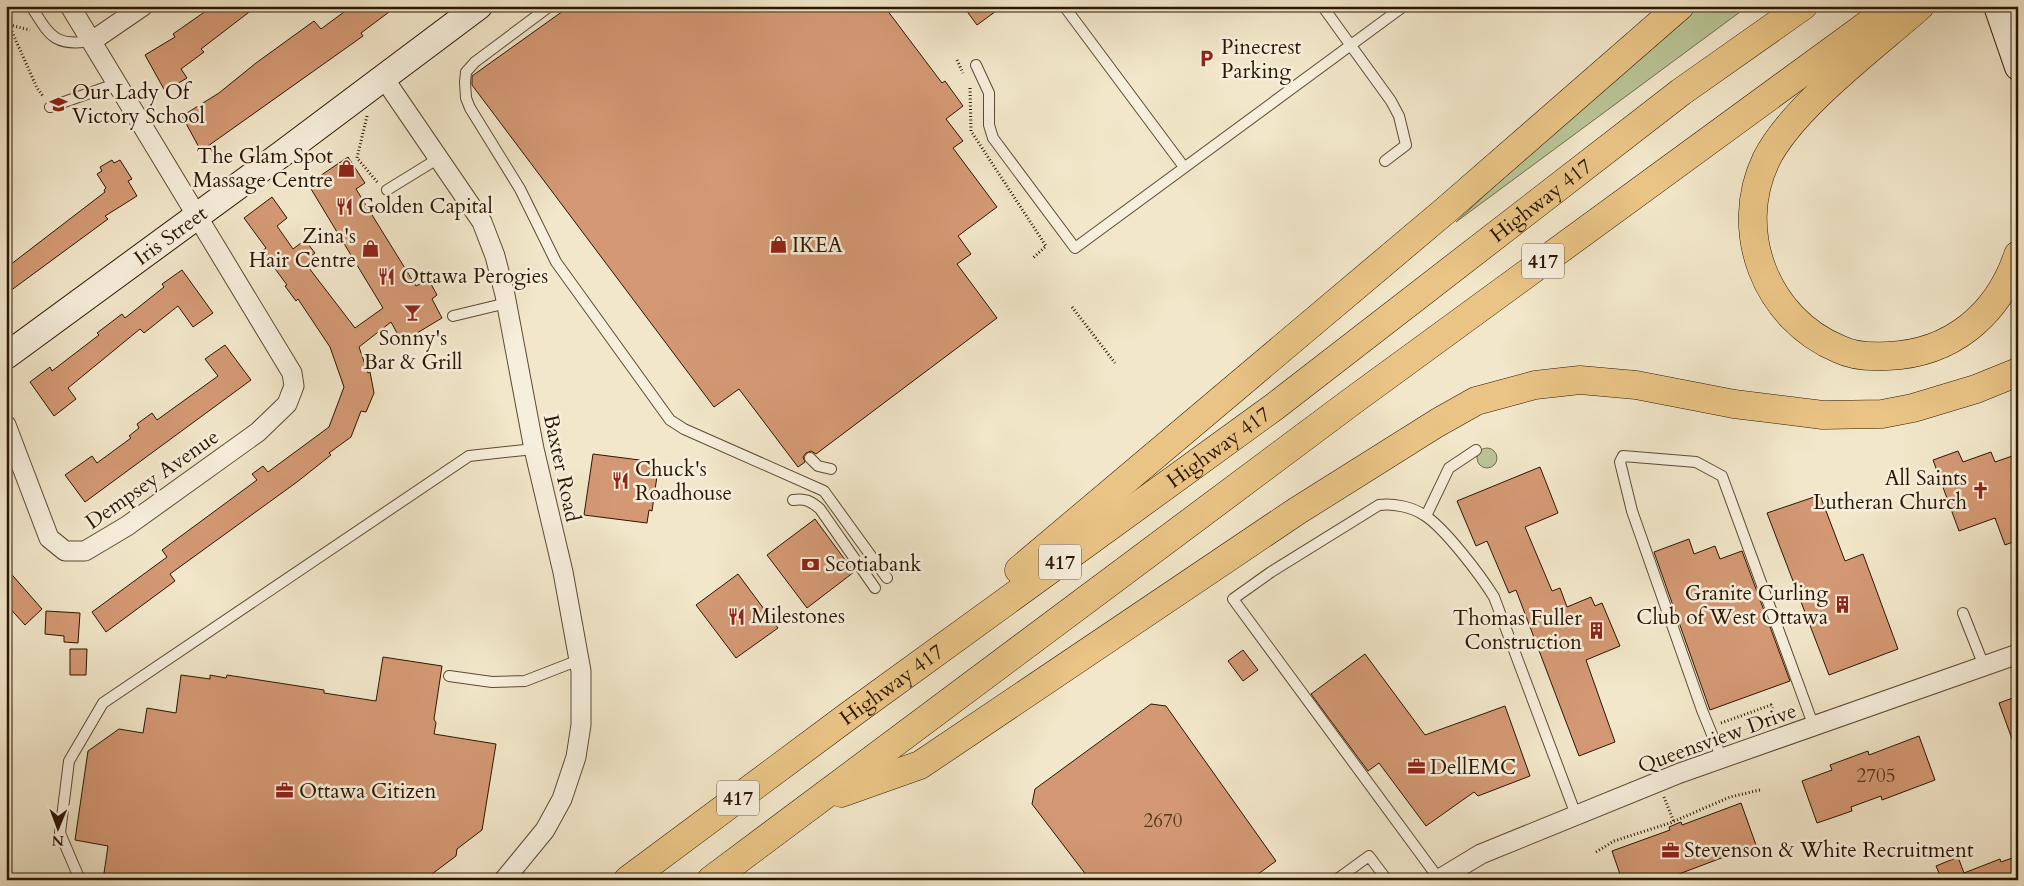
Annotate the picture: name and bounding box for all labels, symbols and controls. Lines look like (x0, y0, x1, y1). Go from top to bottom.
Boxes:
place label: Pinecrest Parking (1221, 33, 1302, 86)
parking icon: Pinecrest Parking (1197, 49, 1217, 69)
place label: Our Lady Of Victory School (72, 78, 205, 131)
school or university icon: Our Lady Of Victory School (48, 94, 68, 114)
place label: The Glam Spot Massage Centre (193, 142, 333, 195)
street label: Highway 417 (1484, 152, 1598, 250)
shop icon: The Glam Spot Massage Centre (337, 158, 357, 178)
place label: Golden Capital (358, 192, 493, 221)
restaurant icon: Golden Capital (334, 196, 354, 216)
street label: Iris Street (128, 199, 214, 272)
place label: Zina's Hair Centre (249, 222, 356, 275)
place label: IKEA (792, 231, 843, 260)
shop icon: IKEA (768, 235, 788, 255)
shop icon: Zina's Hair Centre (360, 238, 380, 258)
road number: 417 (1522, 244, 1564, 278)
place label: Ottawa Perogies (401, 262, 548, 291)
restaurant icon: Ottawa Perogies (377, 266, 397, 286)
bar icon: Sonny's Bar & Grill (403, 303, 423, 323)
place label: Sonny's Bar & Grill (364, 324, 462, 377)
street label: Highway 417 (1161, 400, 1277, 495)
street label: Baxter Road (536, 412, 587, 525)
street label: Dempsey Avenue (80, 423, 225, 536)
place label: Chuck's Roadhouse (635, 455, 732, 508)
place label: All Saints Lutheran Church (1813, 464, 1967, 517)
restaurant icon: Chuck's Roadhouse (611, 471, 631, 491)
church icon: All Saints Lutheran Church (1971, 480, 1991, 500)
road number: 417 (1039, 544, 1081, 580)
place label: Scotiabank (825, 550, 922, 579)
bank icon: Scotiabank (801, 554, 821, 574)
place label: Granite Curling Club of West Ottawa (1636, 579, 1828, 632)
building icon: Granite Curling Club of West Ottawa (1832, 595, 1852, 615)
place label: Milestones (751, 602, 845, 631)
place label: Thomas Fuller Construction (1453, 604, 1582, 657)
restaurant icon: Milestones (727, 606, 747, 626)
building icon: Thomas Fuller Construction (1586, 620, 1606, 640)
street label: Highway 417 (834, 637, 950, 733)
street label: Queensview Drive (1634, 696, 1801, 781)
place label: DellEMC (1430, 753, 1516, 782)
office icon: DellEMC (1406, 757, 1426, 777)
house number: 2705 (1857, 763, 1895, 789)
place label: Ottawa Citizen (299, 777, 436, 806)
road number: 417 (717, 780, 759, 816)
office icon: Ottawa Citizen (275, 781, 295, 801)
north arrow (32, 804, 82, 854)
house number: 2670 (1144, 808, 1183, 834)
text: N (52, 831, 64, 850)
place label: Stevenson & White Recruitment (1684, 836, 1974, 865)
office icon: Stevenson & White Recruitment (1660, 840, 1680, 860)

